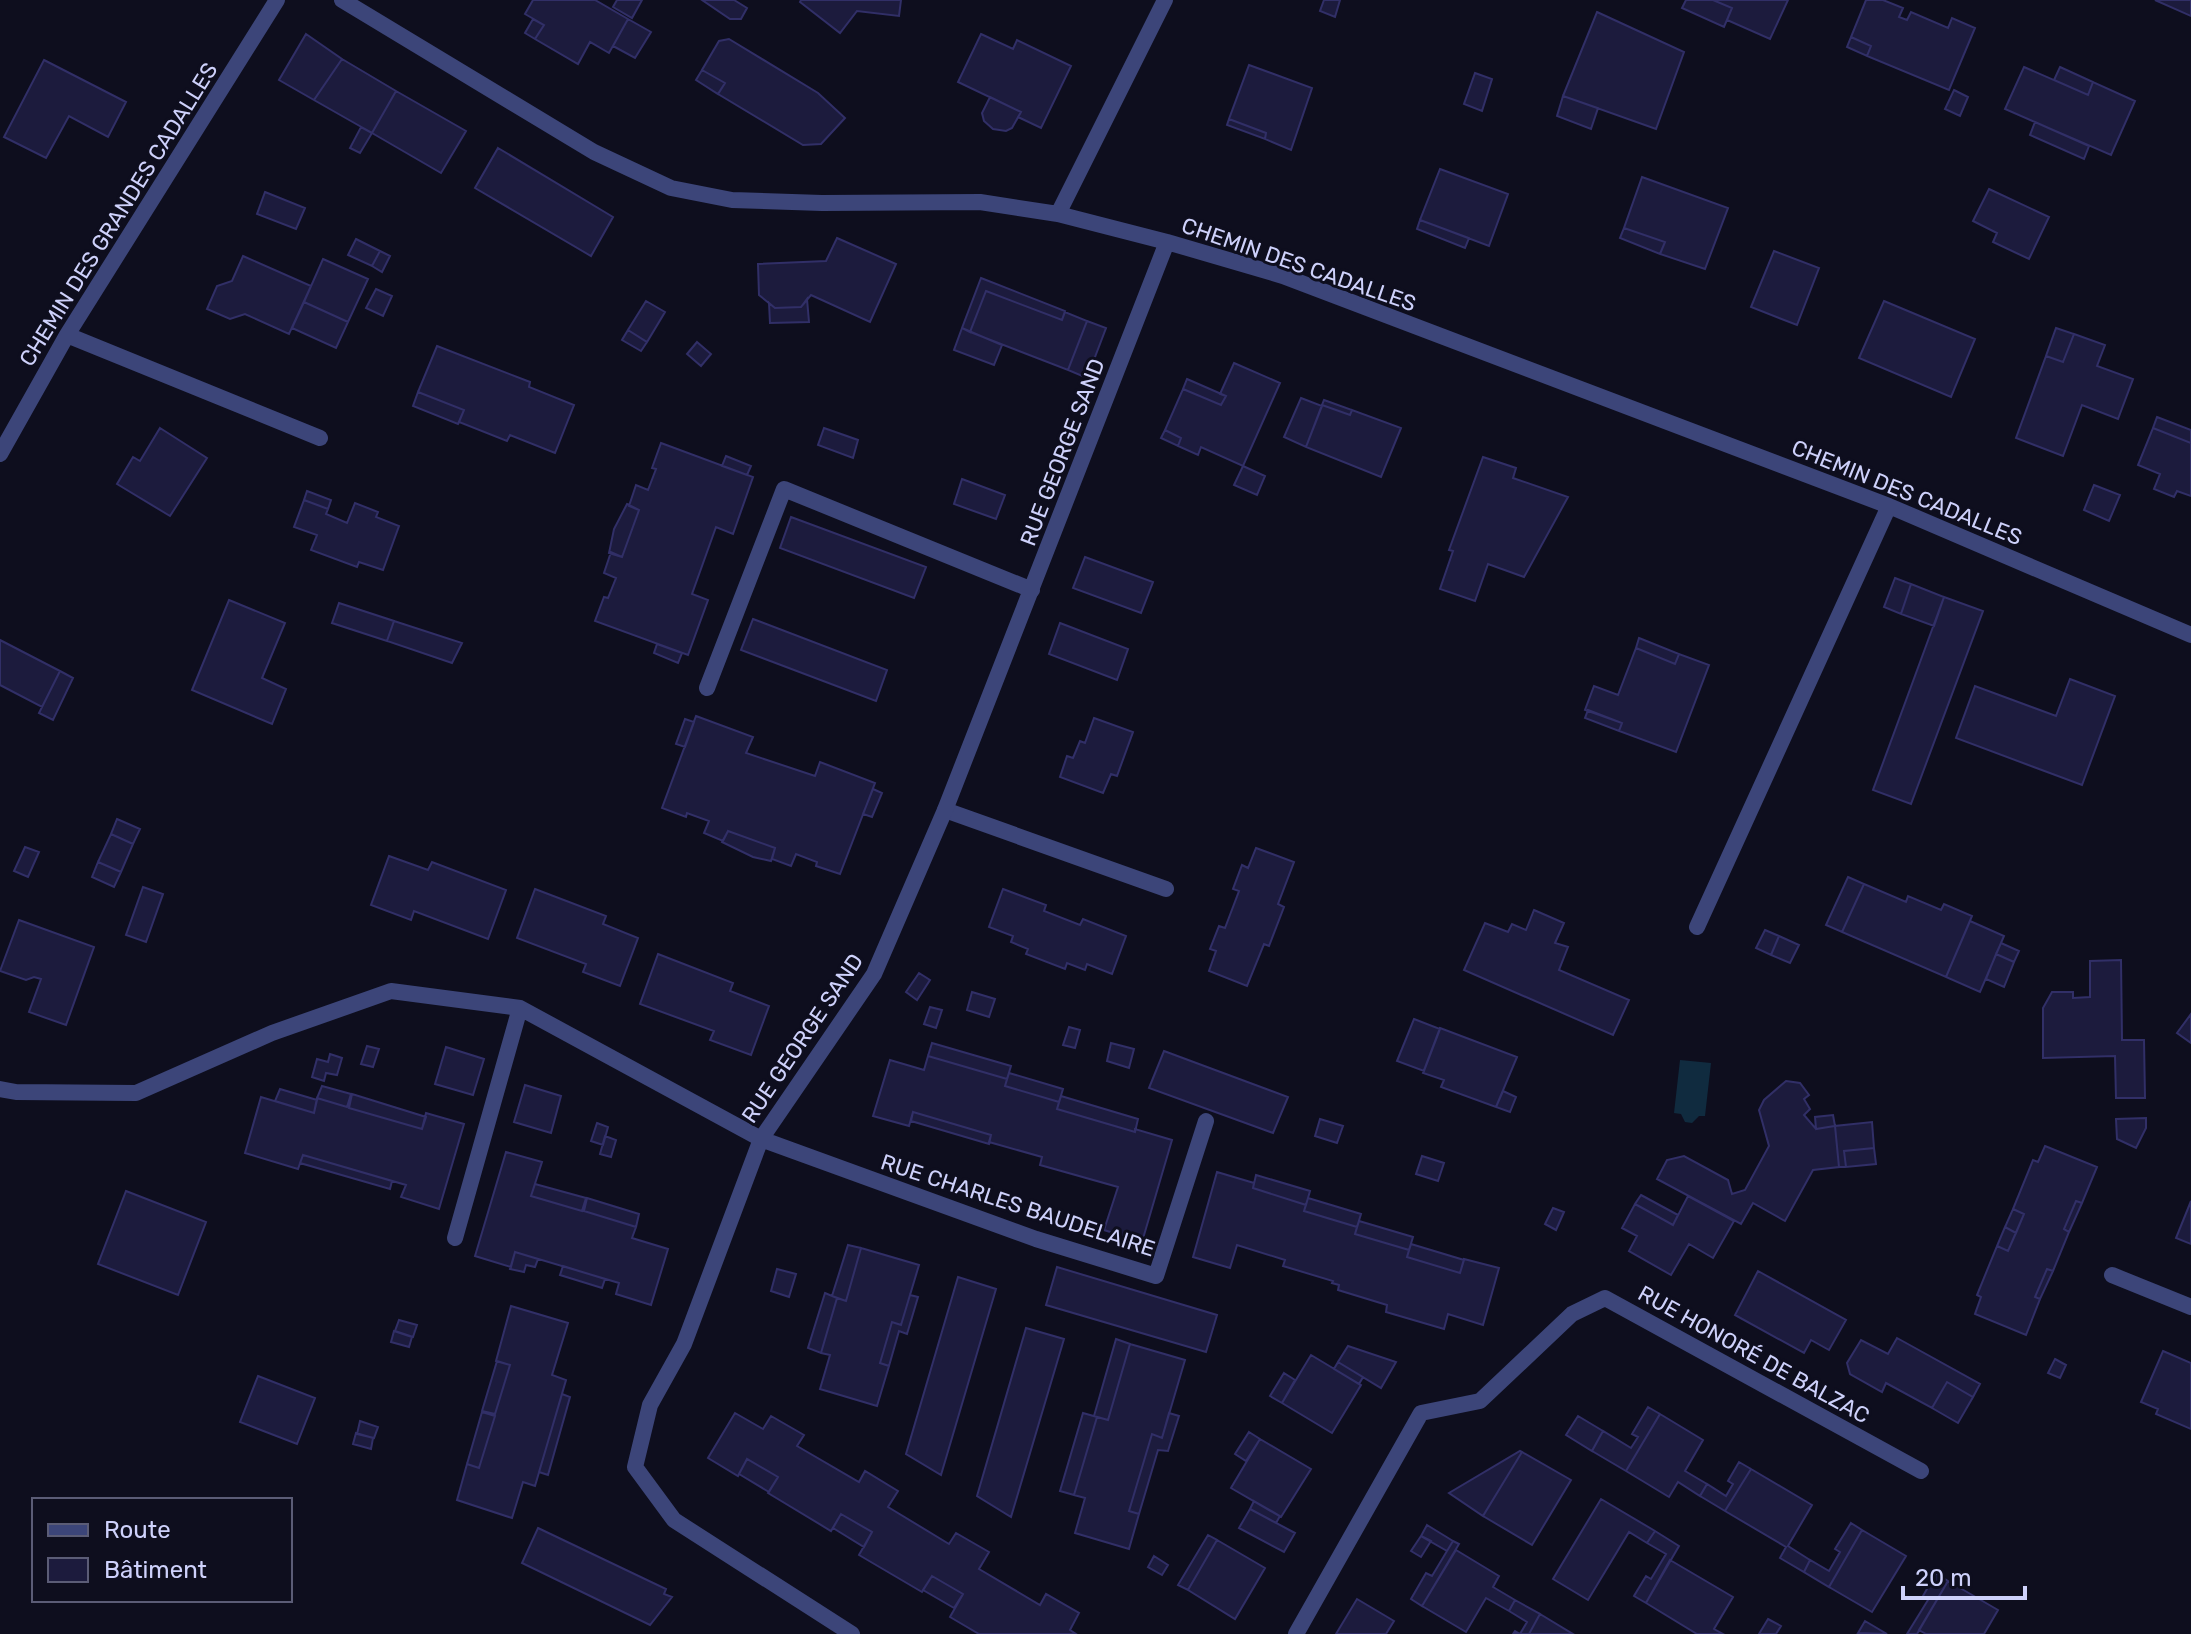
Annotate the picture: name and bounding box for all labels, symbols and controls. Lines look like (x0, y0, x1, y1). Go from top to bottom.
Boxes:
street label: CHEMIN DES GRANDES CADALLES (13, 57, 223, 371)
street label: CHEMIN DES CADALLES (1178, 212, 1420, 317)
street label: RUE GEORGE SAND (1014, 355, 1111, 550)
street label: CHEMIN DES CADALLES (1788, 434, 2026, 551)
street label: RUE GEORGE SAND (736, 949, 869, 1128)
street label: RUE CHARLES BAUDELAIRE (877, 1148, 1158, 1263)
street label: RUE HONORÉ DE BALZAC (1633, 1280, 1874, 1429)
legend (32, 1498, 292, 1602)
text: Route (104, 1516, 171, 1544)
scale bar (1903, 1550, 2025, 1600)
text: Bâtiment (104, 1556, 207, 1584)
text: 20 m (1915, 1564, 1972, 1592)

